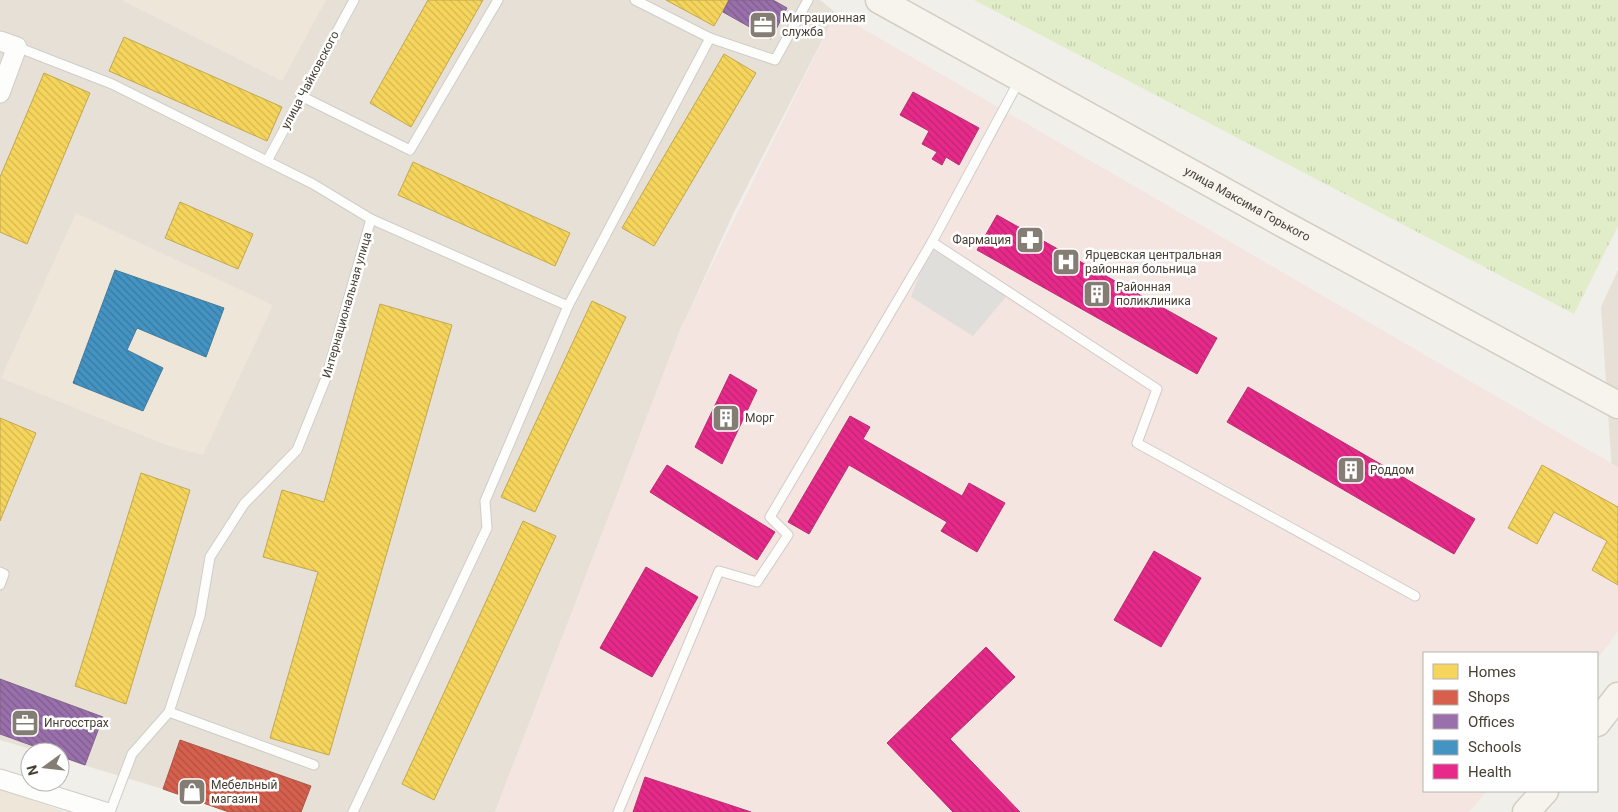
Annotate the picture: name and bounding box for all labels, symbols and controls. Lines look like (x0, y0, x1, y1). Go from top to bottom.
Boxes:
office icon: Миграционная служба (748, 10, 778, 40)
place label: Миграционная служба (782, 11, 866, 39)
street label: улица Чайковского (278, 29, 342, 131)
street label: улица Максима Горького (1182, 164, 1313, 244)
pharmacy icon: Фармация (1015, 225, 1045, 255)
street label: Интернациональная улица (319, 230, 375, 380)
place label: Фармация (952, 233, 1011, 247)
hospital icon: Ярцевская центральная районная больница (1051, 247, 1081, 277)
place label: Ярцевская центральная районная больница (1085, 248, 1222, 276)
building icon: Районная поликлиника (1082, 279, 1112, 309)
place label: Районная поликлиника (1116, 280, 1191, 308)
building icon: Морг (711, 403, 741, 433)
place label: Морг (745, 411, 774, 425)
building icon: Роддом (1336, 455, 1366, 485)
place label: Роддом (1370, 463, 1414, 477)
legend (1423, 652, 1598, 792)
text: Homes (1468, 663, 1516, 681)
text: Shops (1468, 688, 1510, 706)
office icon: Ингосстрах (10, 708, 40, 738)
text: Offices (1468, 713, 1515, 731)
place label: Ингосстрах (44, 716, 109, 730)
text: Schools (1468, 738, 1522, 756)
north arrow (20, 742, 70, 792)
text: Health (1468, 763, 1512, 781)
text: N (23, 764, 41, 777)
shop icon: Мебельный магазин (177, 777, 207, 807)
place label: Мебельный магазин (211, 778, 278, 806)

